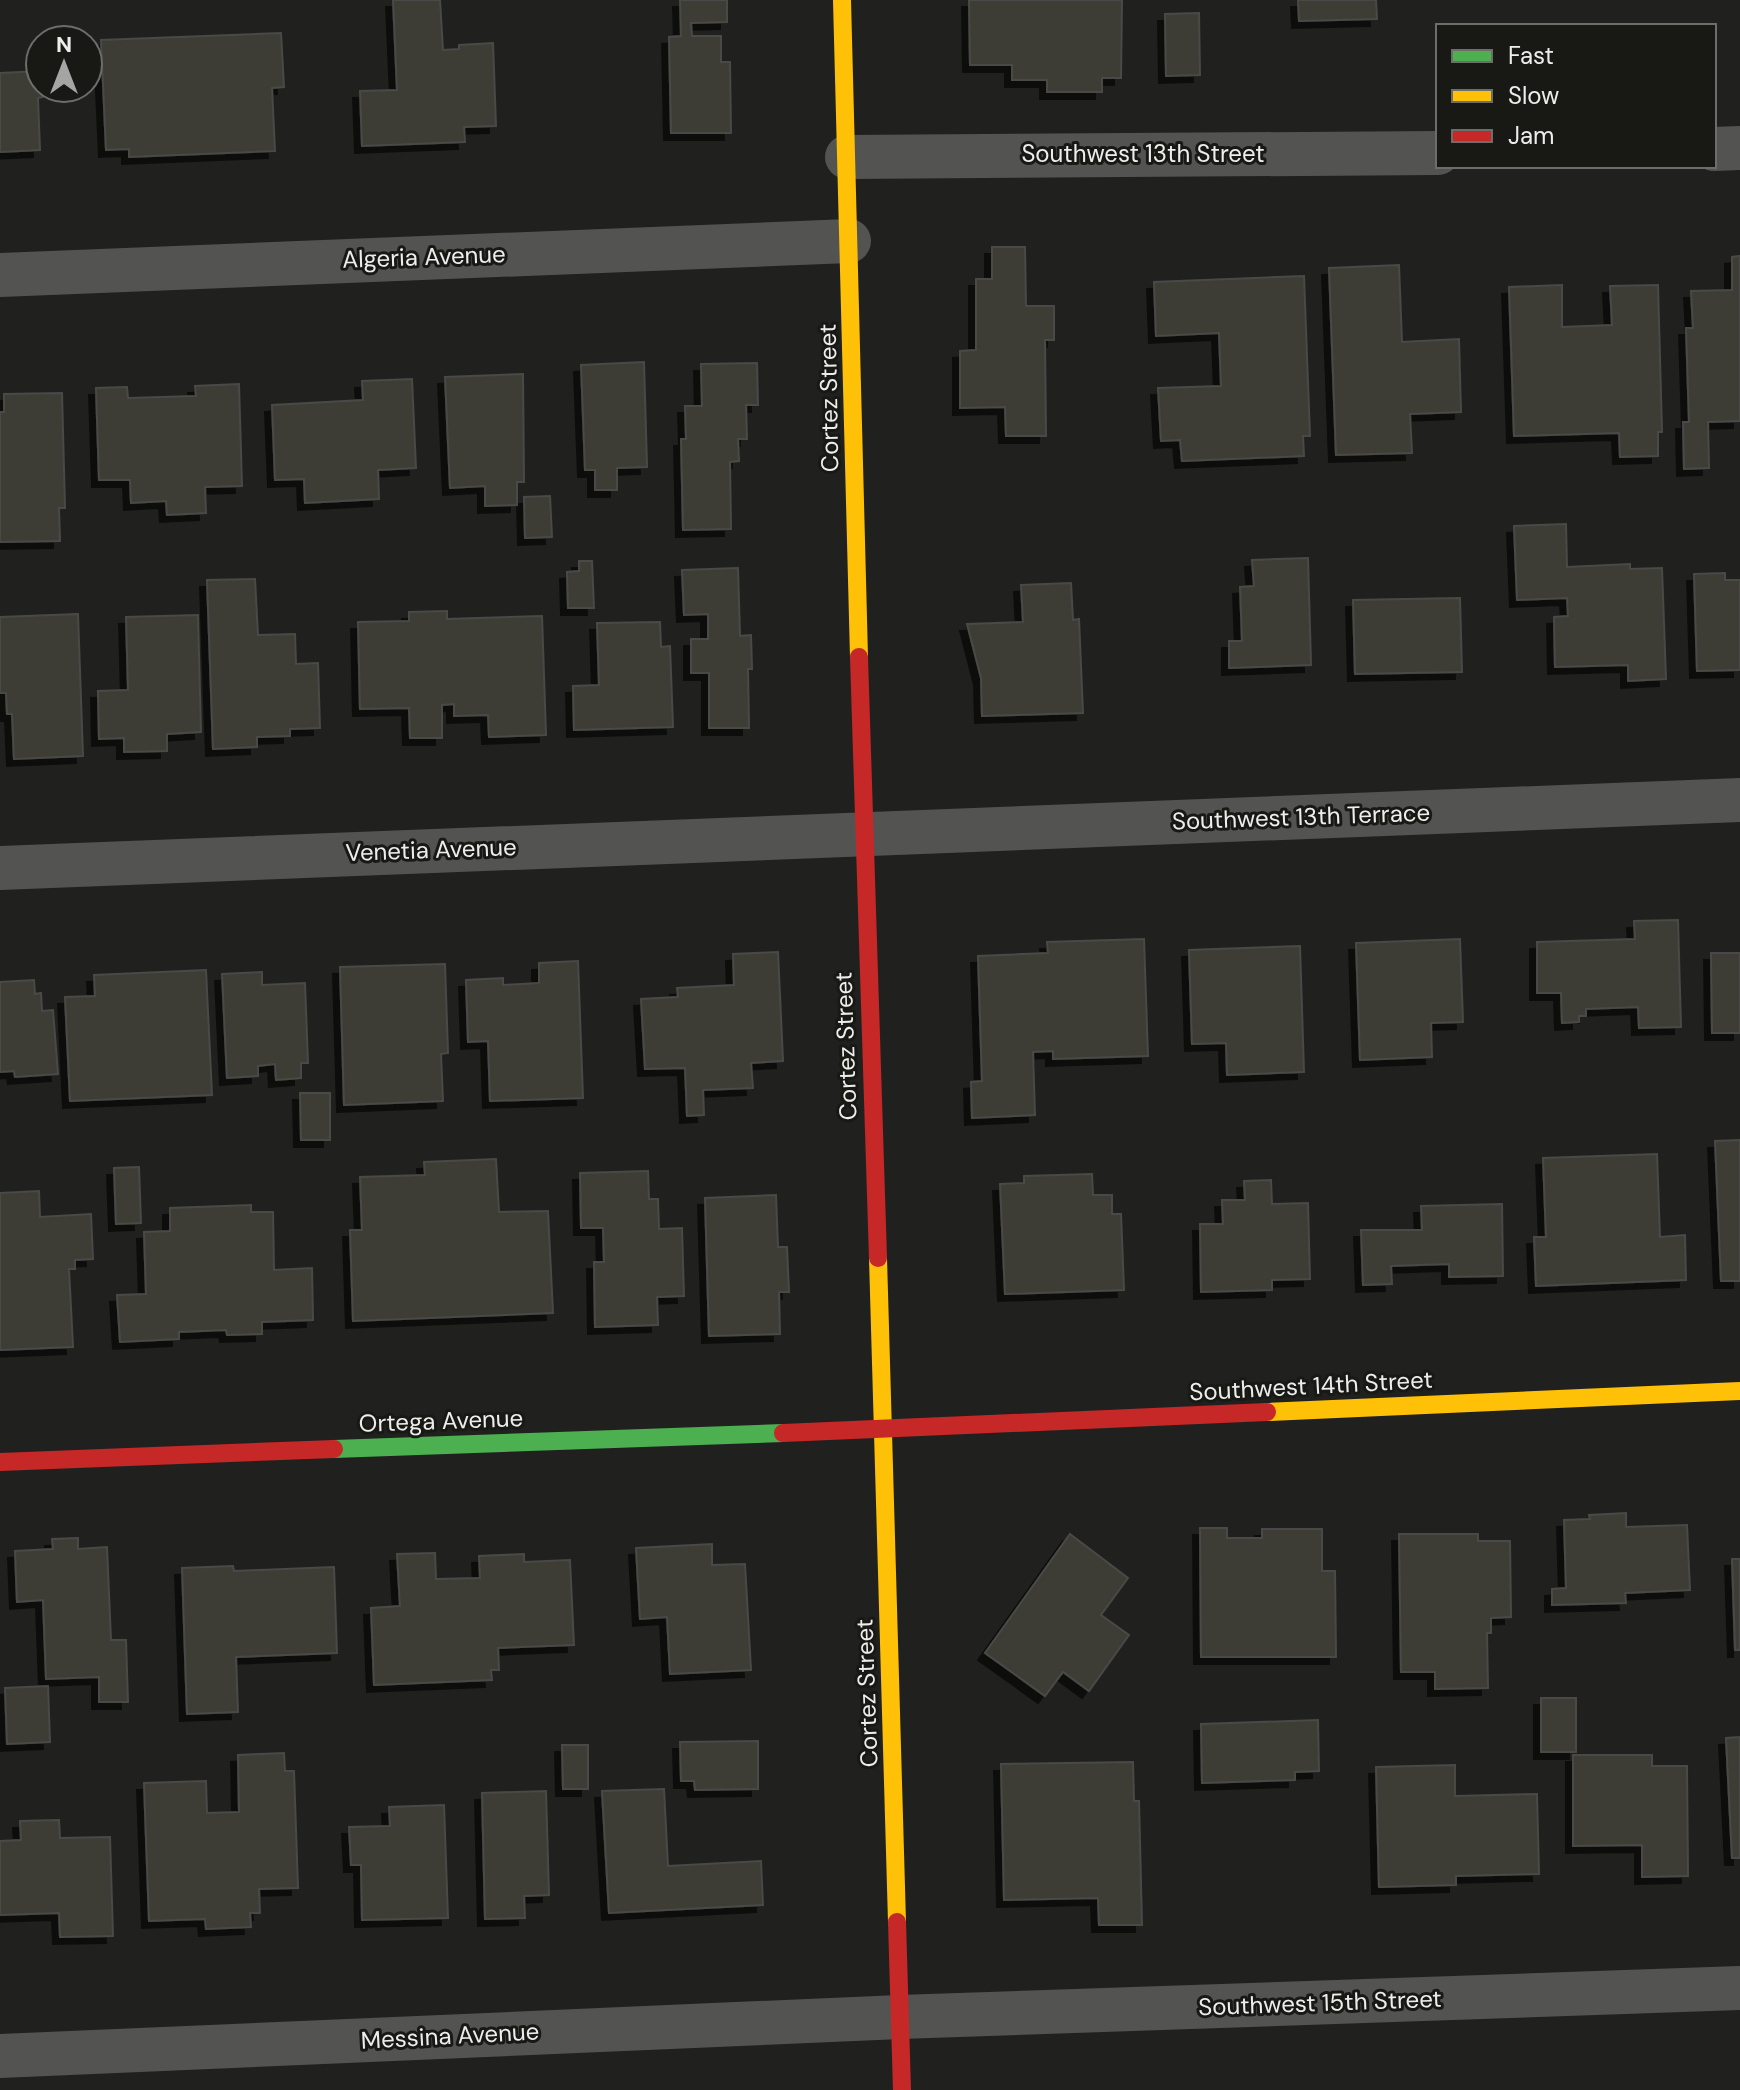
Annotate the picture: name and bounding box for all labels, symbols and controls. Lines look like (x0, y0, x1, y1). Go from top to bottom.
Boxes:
north arrow (24, 24, 104, 104)
legend (1436, 24, 1716, 168)
text: N (56, 30, 72, 59)
text: Fast (1508, 40, 1554, 71)
text: Slow (1508, 80, 1559, 111)
text: Jam (1508, 120, 1554, 151)
street label: Southwest 13th Street (1021, 138, 1265, 169)
street label: Algeria Avenue (342, 238, 506, 275)
street label: Cortez Street (812, 324, 845, 472)
street label: Southwest 13th Terrace (1171, 797, 1431, 836)
street label: Venetia Avenue (345, 831, 517, 868)
street label: Cortez Street (827, 971, 864, 1121)
street label: Southwest 14th Street (1189, 1364, 1433, 1407)
street label: Ortega Avenue (358, 1402, 524, 1439)
street label: Cortez Street (848, 1618, 885, 1768)
street label: Southwest 15th Street (1198, 1983, 1442, 2022)
street label: Messina Avenue (360, 2015, 540, 2056)

